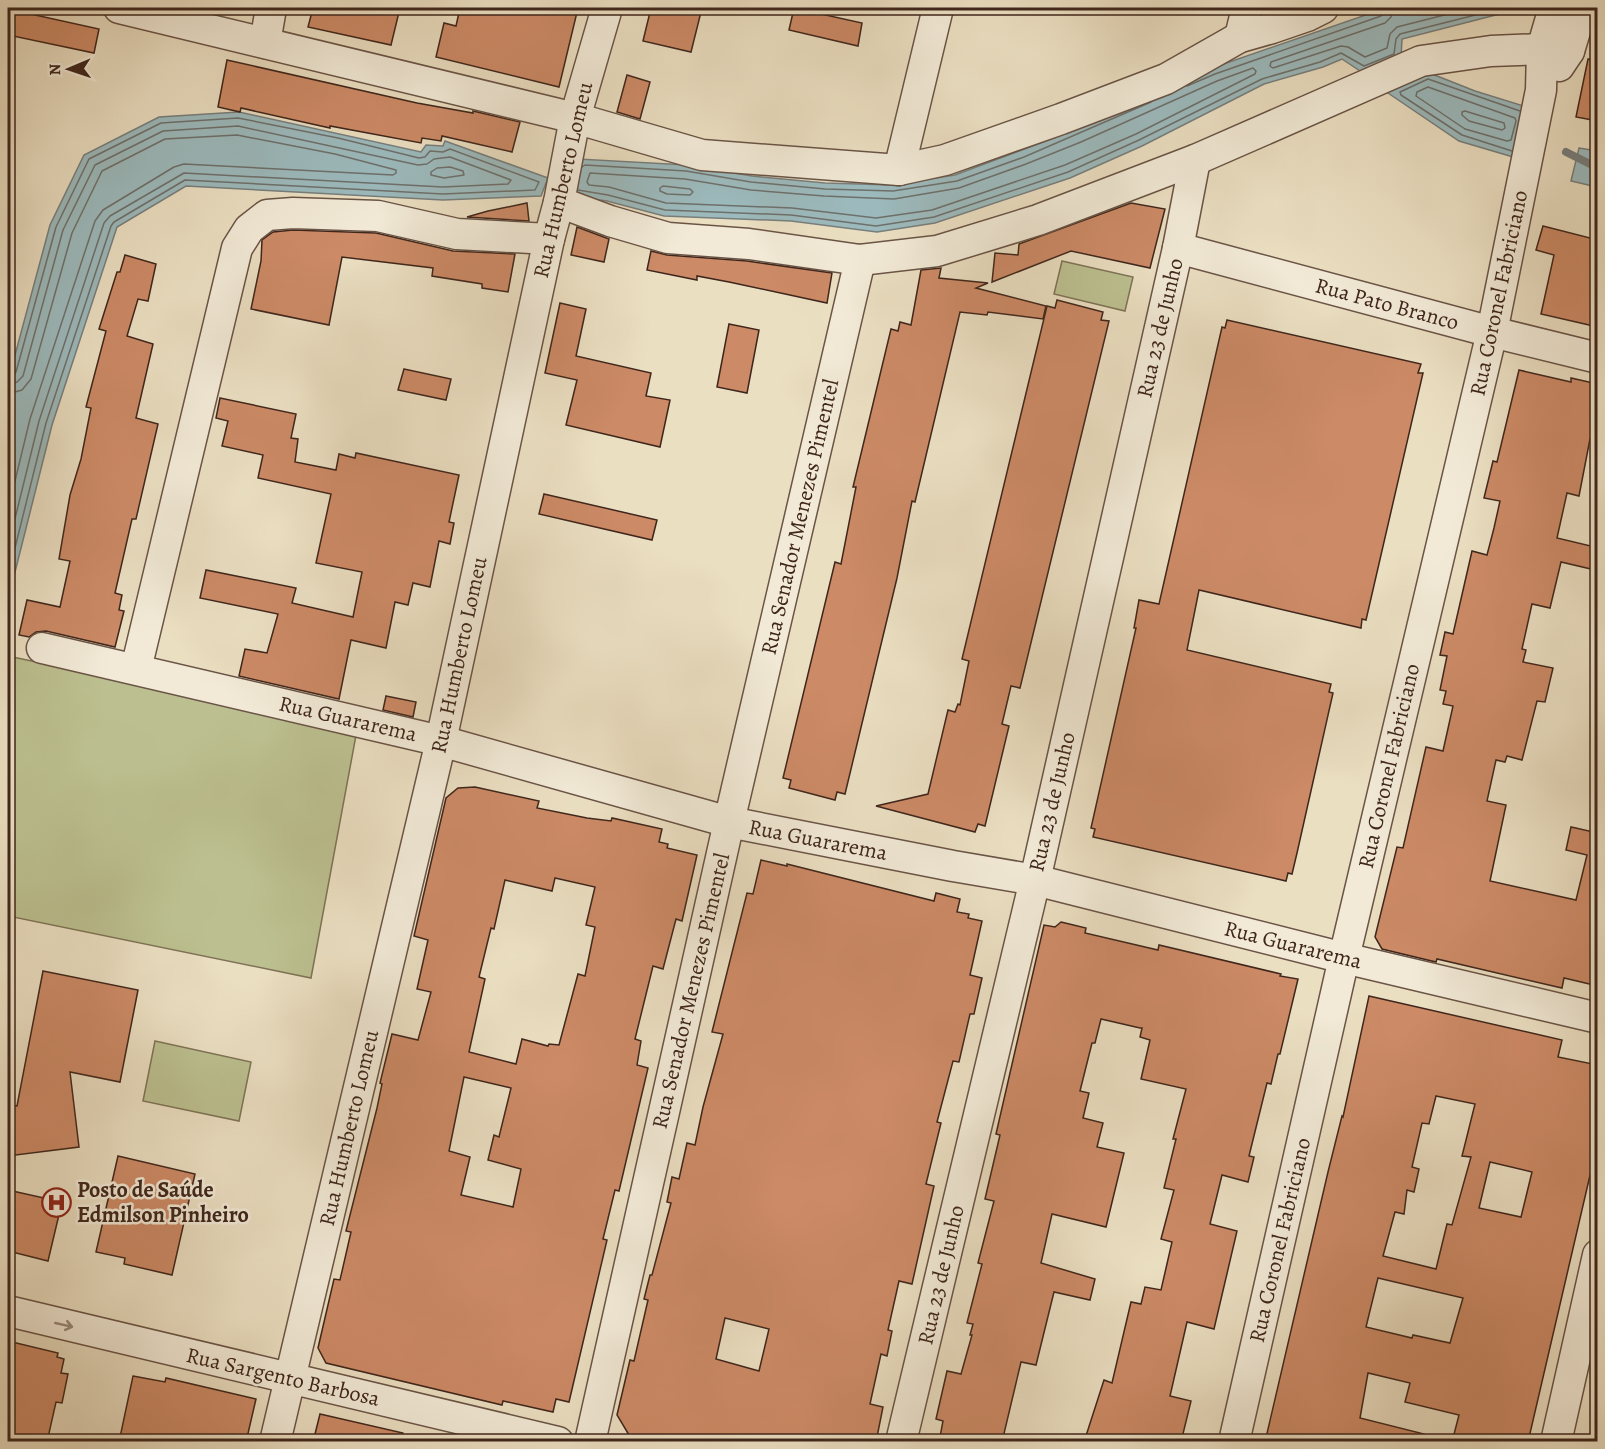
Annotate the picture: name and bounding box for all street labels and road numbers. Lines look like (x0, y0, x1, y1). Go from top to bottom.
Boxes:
street label: Rua Humberto Lomeu (526, 79, 600, 281)
street label: Rua Coronel Fabriciano (1463, 187, 1535, 399)
street label: Rua 23 de Junho (1129, 255, 1191, 401)
street label: Rua Pato Branco (1312, 270, 1462, 338)
street label: Rua Senador Menezes Pimentel (754, 376, 846, 658)
street label: Rua Humberto Lomeu (424, 554, 495, 756)
street label: Rua Coronel Fabriciano (1351, 660, 1427, 871)
street label: Rua Guararema (276, 689, 421, 750)
street label: Rua 23 de Junho (1021, 729, 1083, 875)
street label: Rua Guararema (746, 812, 891, 868)
street label: Rua Senador Menezes Pimentel (645, 850, 737, 1132)
street label: Rua Guararema (1221, 913, 1366, 977)
street label: Rua Humberto Lomeu (312, 1027, 386, 1229)
street label: Rua Coronel Fabriciano (1242, 1134, 1318, 1345)
street label: Rua 23 de Junho (910, 1202, 972, 1348)
street label: Rua Sargento Barbosa (183, 1340, 383, 1414)

